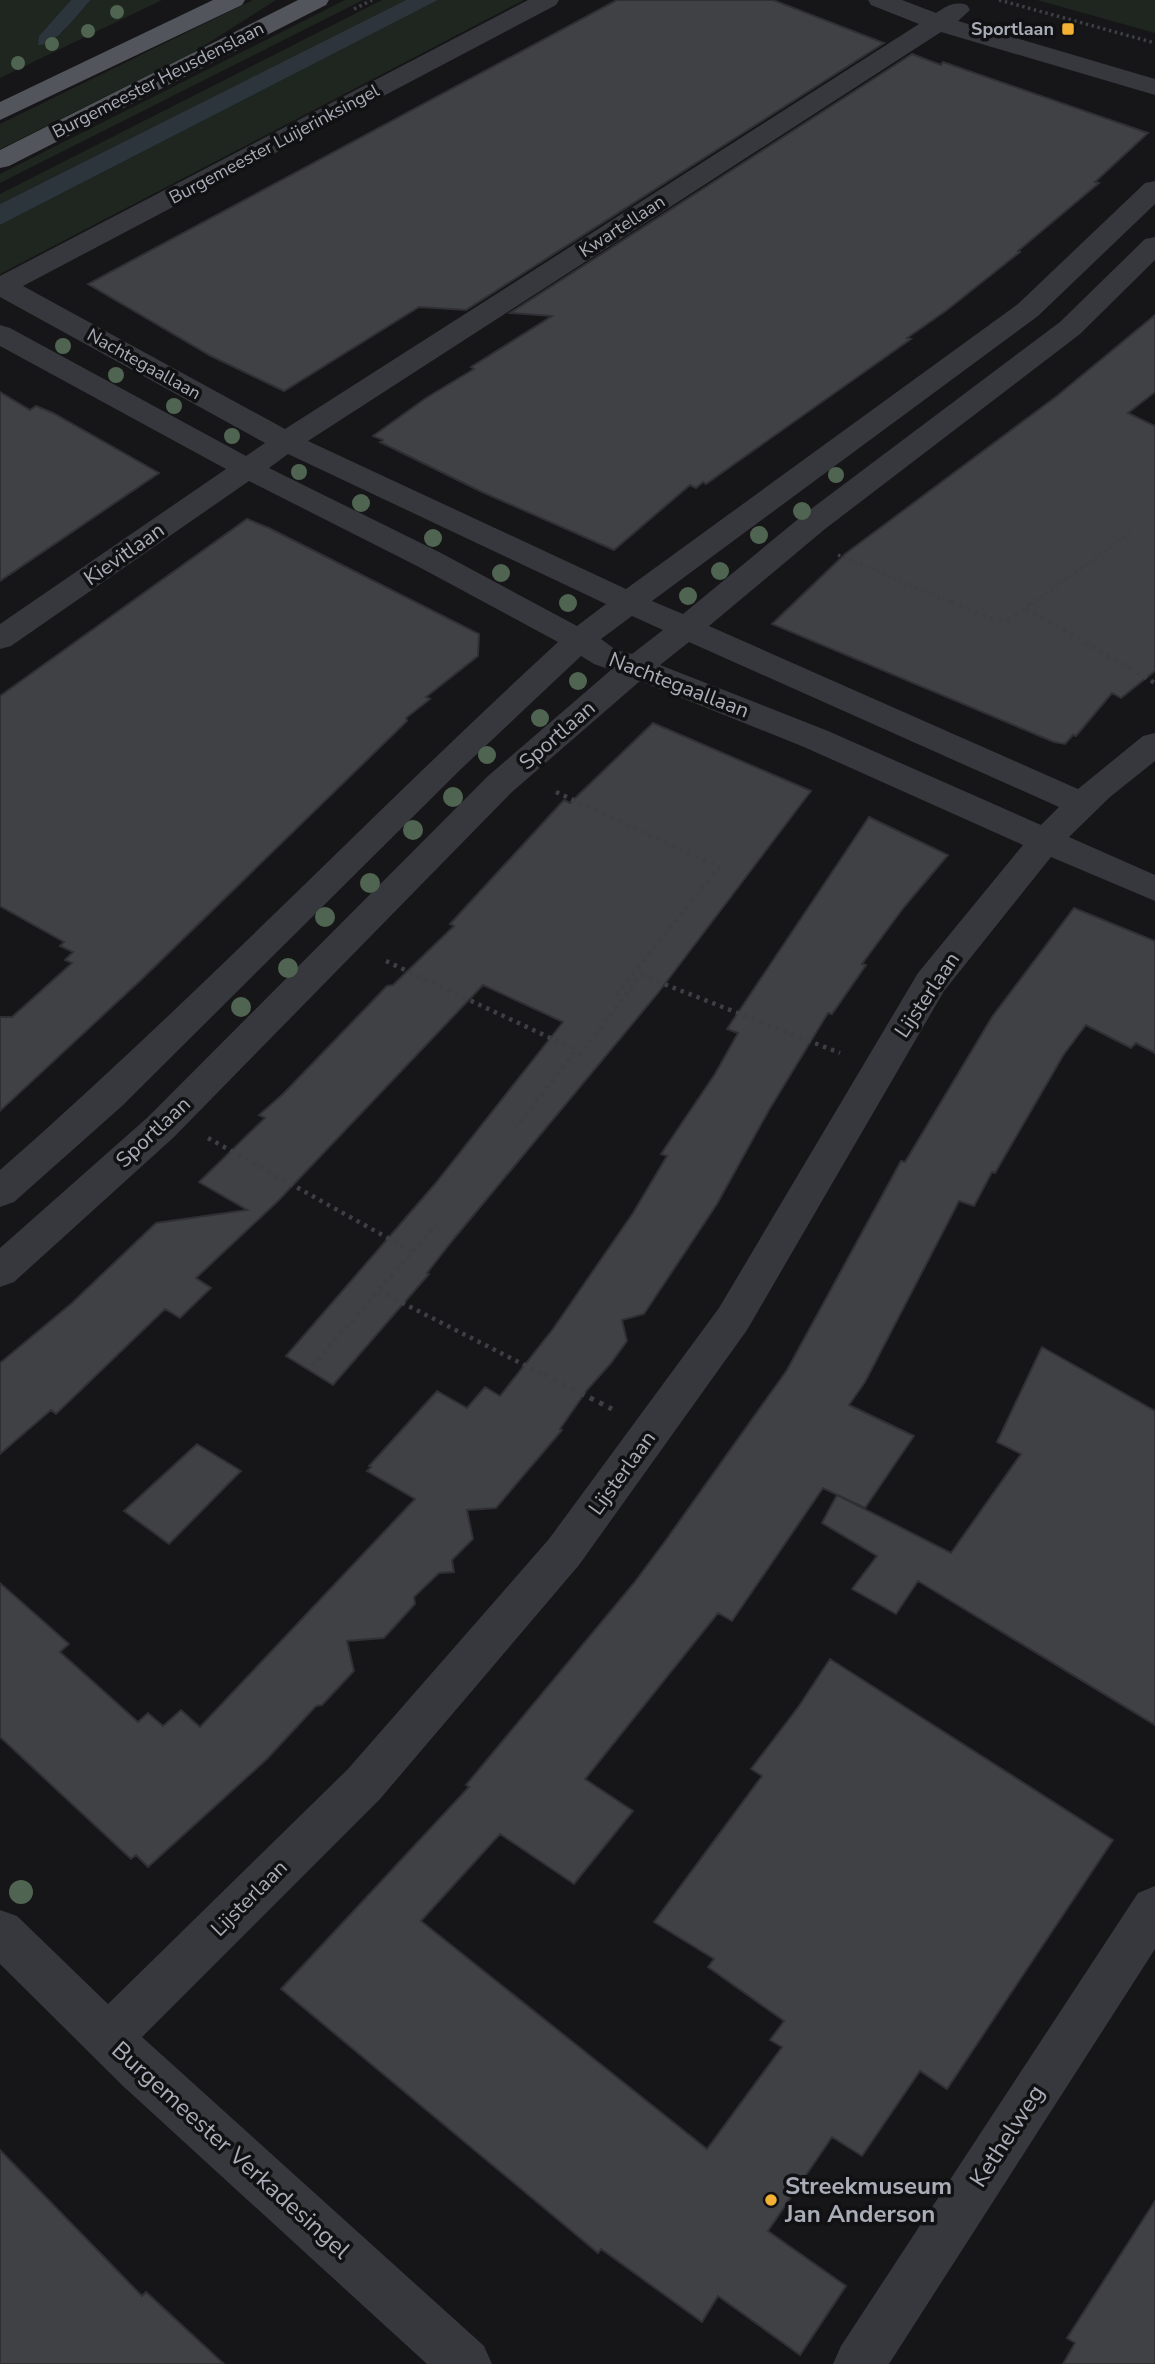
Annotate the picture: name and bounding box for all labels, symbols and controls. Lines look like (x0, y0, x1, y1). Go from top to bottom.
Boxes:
street label: Burgemeester Heusdenslaan (48, 16, 268, 144)
place label: Sportlaan (971, 17, 1054, 41)
marker: Sportlaan (1060, 21, 1076, 37)
street label: Burgemeester Luijerinksingel (165, 78, 384, 210)
street label: Kwartellaan (574, 189, 670, 263)
street label: Nachtegaallaan (83, 323, 205, 405)
street label: Kievitlaan (78, 516, 170, 592)
street label: Nachtegaallaan (605, 645, 753, 725)
street label: Sportlaan (513, 694, 601, 776)
street label: Lijsterlaan (888, 947, 966, 1043)
street label: Sportlaan (110, 1090, 196, 1174)
street label: Lijsterlaan (582, 1425, 662, 1521)
street label: Lijsterlaan (205, 1854, 293, 1942)
street label: Burgemeester Verkadesingel (105, 2034, 357, 2266)
street label: Kethelweg (962, 2079, 1052, 2193)
place label: Streekmuseum Jan Anderson (784, 2170, 952, 2230)
marker: Streekmuseum Jan Anderson (763, 2192, 779, 2208)

